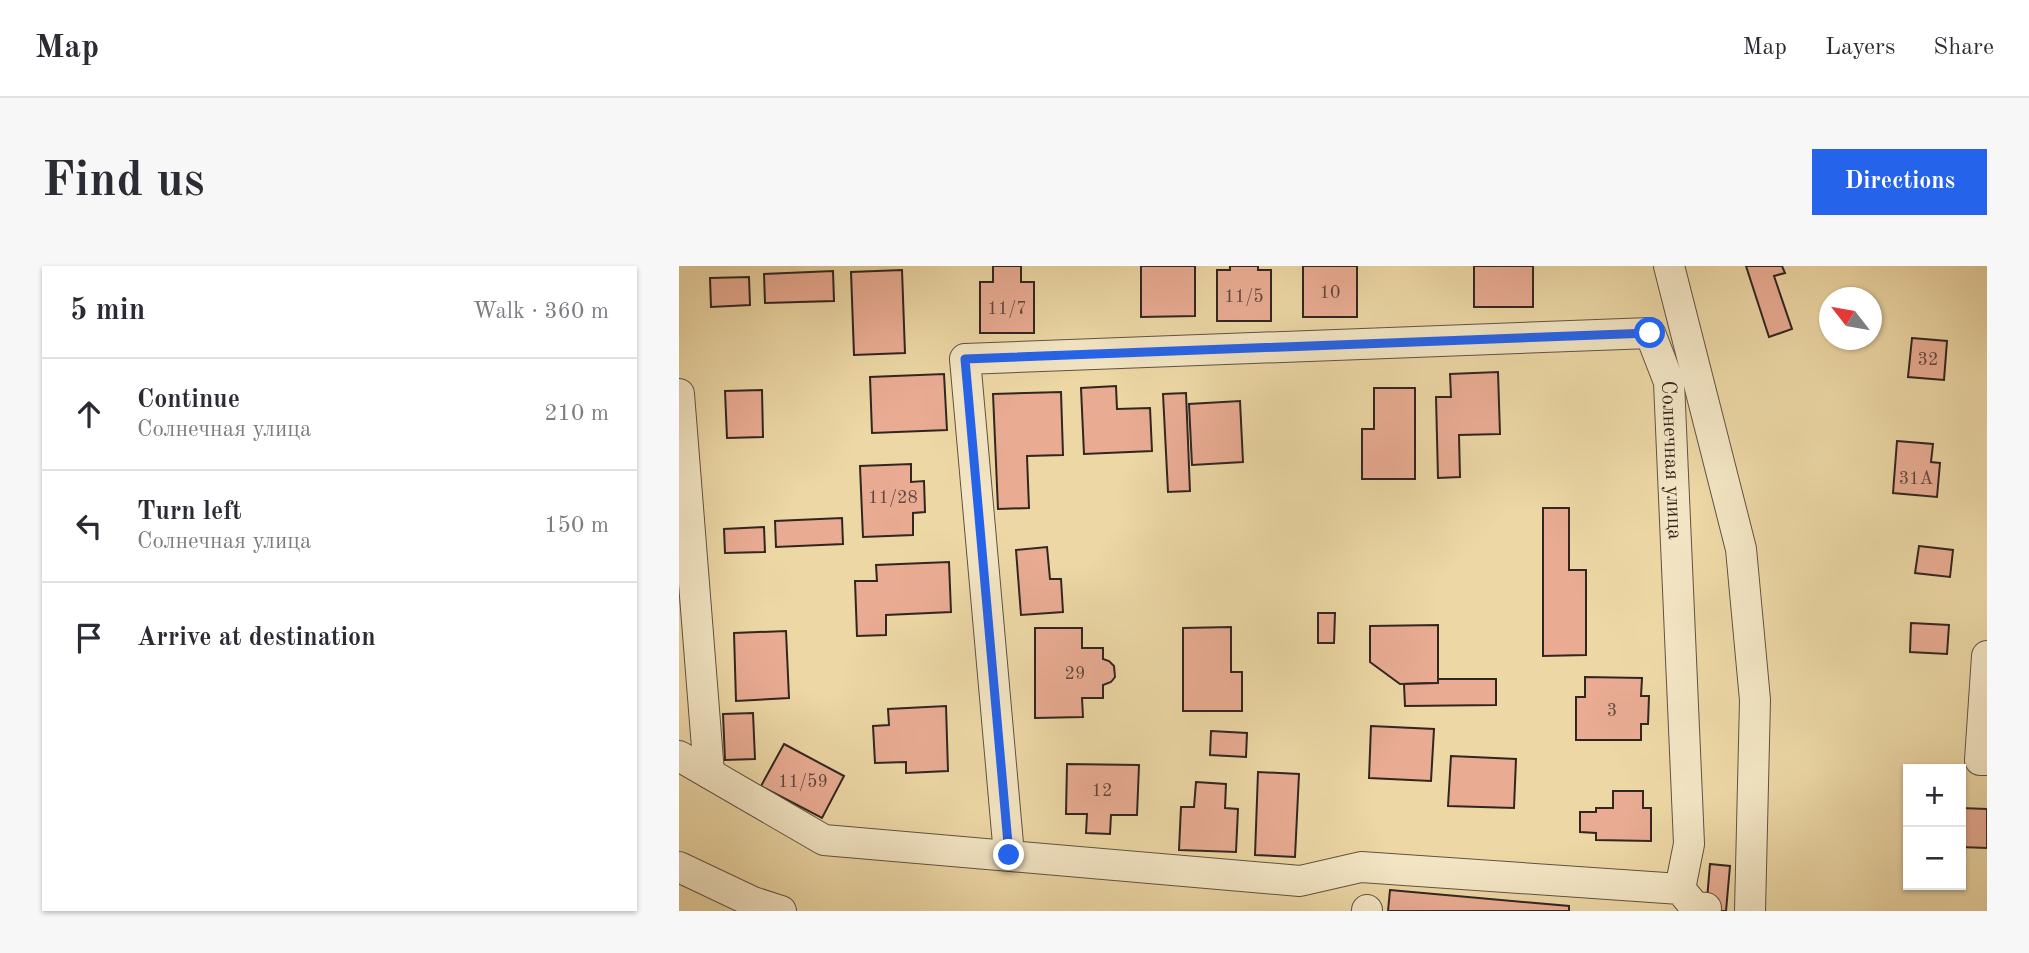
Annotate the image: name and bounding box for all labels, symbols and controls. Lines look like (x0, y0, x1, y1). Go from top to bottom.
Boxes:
text: Map (35, 32, 99, 65)
text: Map (1743, 36, 1787, 60)
text: Layers (1825, 36, 1895, 60)
text: Share (1933, 36, 1994, 60)
button: Directions (1812, 149, 1987, 215)
text: Find us (42, 158, 205, 207)
house number: 10 (1320, 284, 1340, 302)
north arrow (1819, 287, 1882, 350)
house number: 11/5 (1224, 288, 1264, 306)
text: 5 min (70, 296, 145, 326)
text: Walk · 360 m (473, 300, 609, 323)
house number: 11/7 (987, 300, 1027, 318)
route start (1634, 317, 1665, 348)
house number: 32 (1918, 351, 1938, 369)
street label: Солнечная улица (1657, 380, 1685, 540)
text: Continue (137, 387, 240, 413)
icon: ahead (70, 395, 108, 433)
text: 210 m (544, 402, 609, 425)
text: Солнечная улица (137, 418, 311, 441)
house number: 31А (1899, 470, 1934, 488)
house number: 11/28 (868, 489, 918, 507)
text: Turn left (137, 499, 242, 525)
icon: left (70, 507, 108, 545)
text: 150 m (544, 514, 609, 537)
text: Солнечная улица (137, 530, 311, 553)
icon: arrive (70, 619, 108, 657)
text: Arrive at destination (137, 625, 376, 651)
house number: 29 (1065, 665, 1085, 683)
house number: 3 (1607, 702, 1617, 720)
map controls (1903, 764, 1966, 890)
button: + (1903, 764, 1966, 827)
house number: 11/59 (778, 773, 828, 791)
house number: 12 (1092, 782, 1112, 800)
button: − (1903, 827, 1966, 890)
route end (993, 839, 1024, 870)

